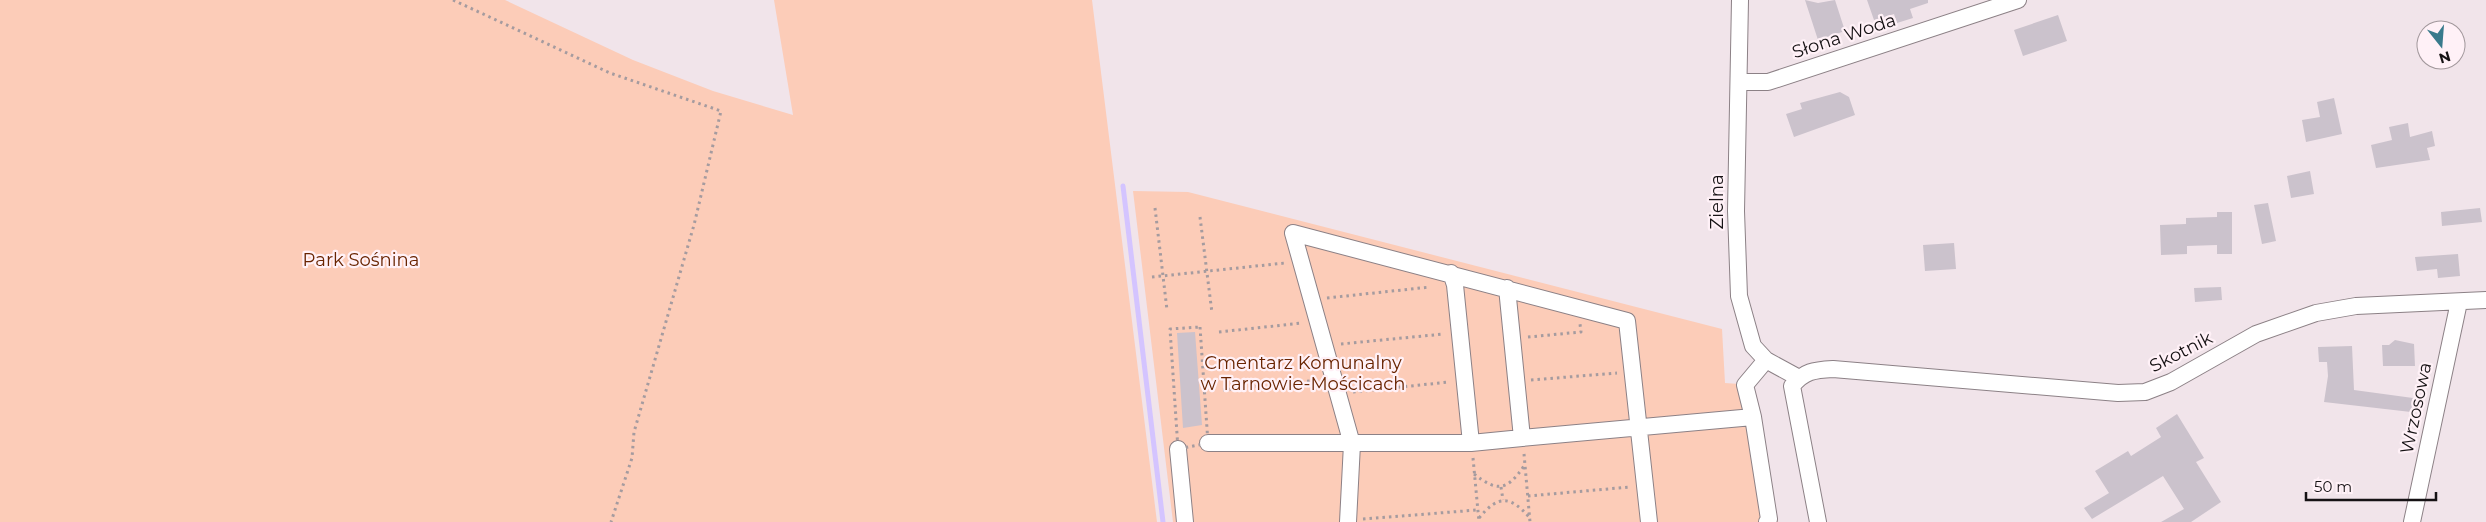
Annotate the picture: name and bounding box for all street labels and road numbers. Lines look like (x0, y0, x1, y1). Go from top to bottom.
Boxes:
street label: Słona Woda (1789, 9, 1899, 63)
street label: Zielna (1706, 174, 1728, 230)
street label: Skotnik (2146, 327, 2216, 377)
street label: Wrzosowa (2396, 360, 2436, 456)

